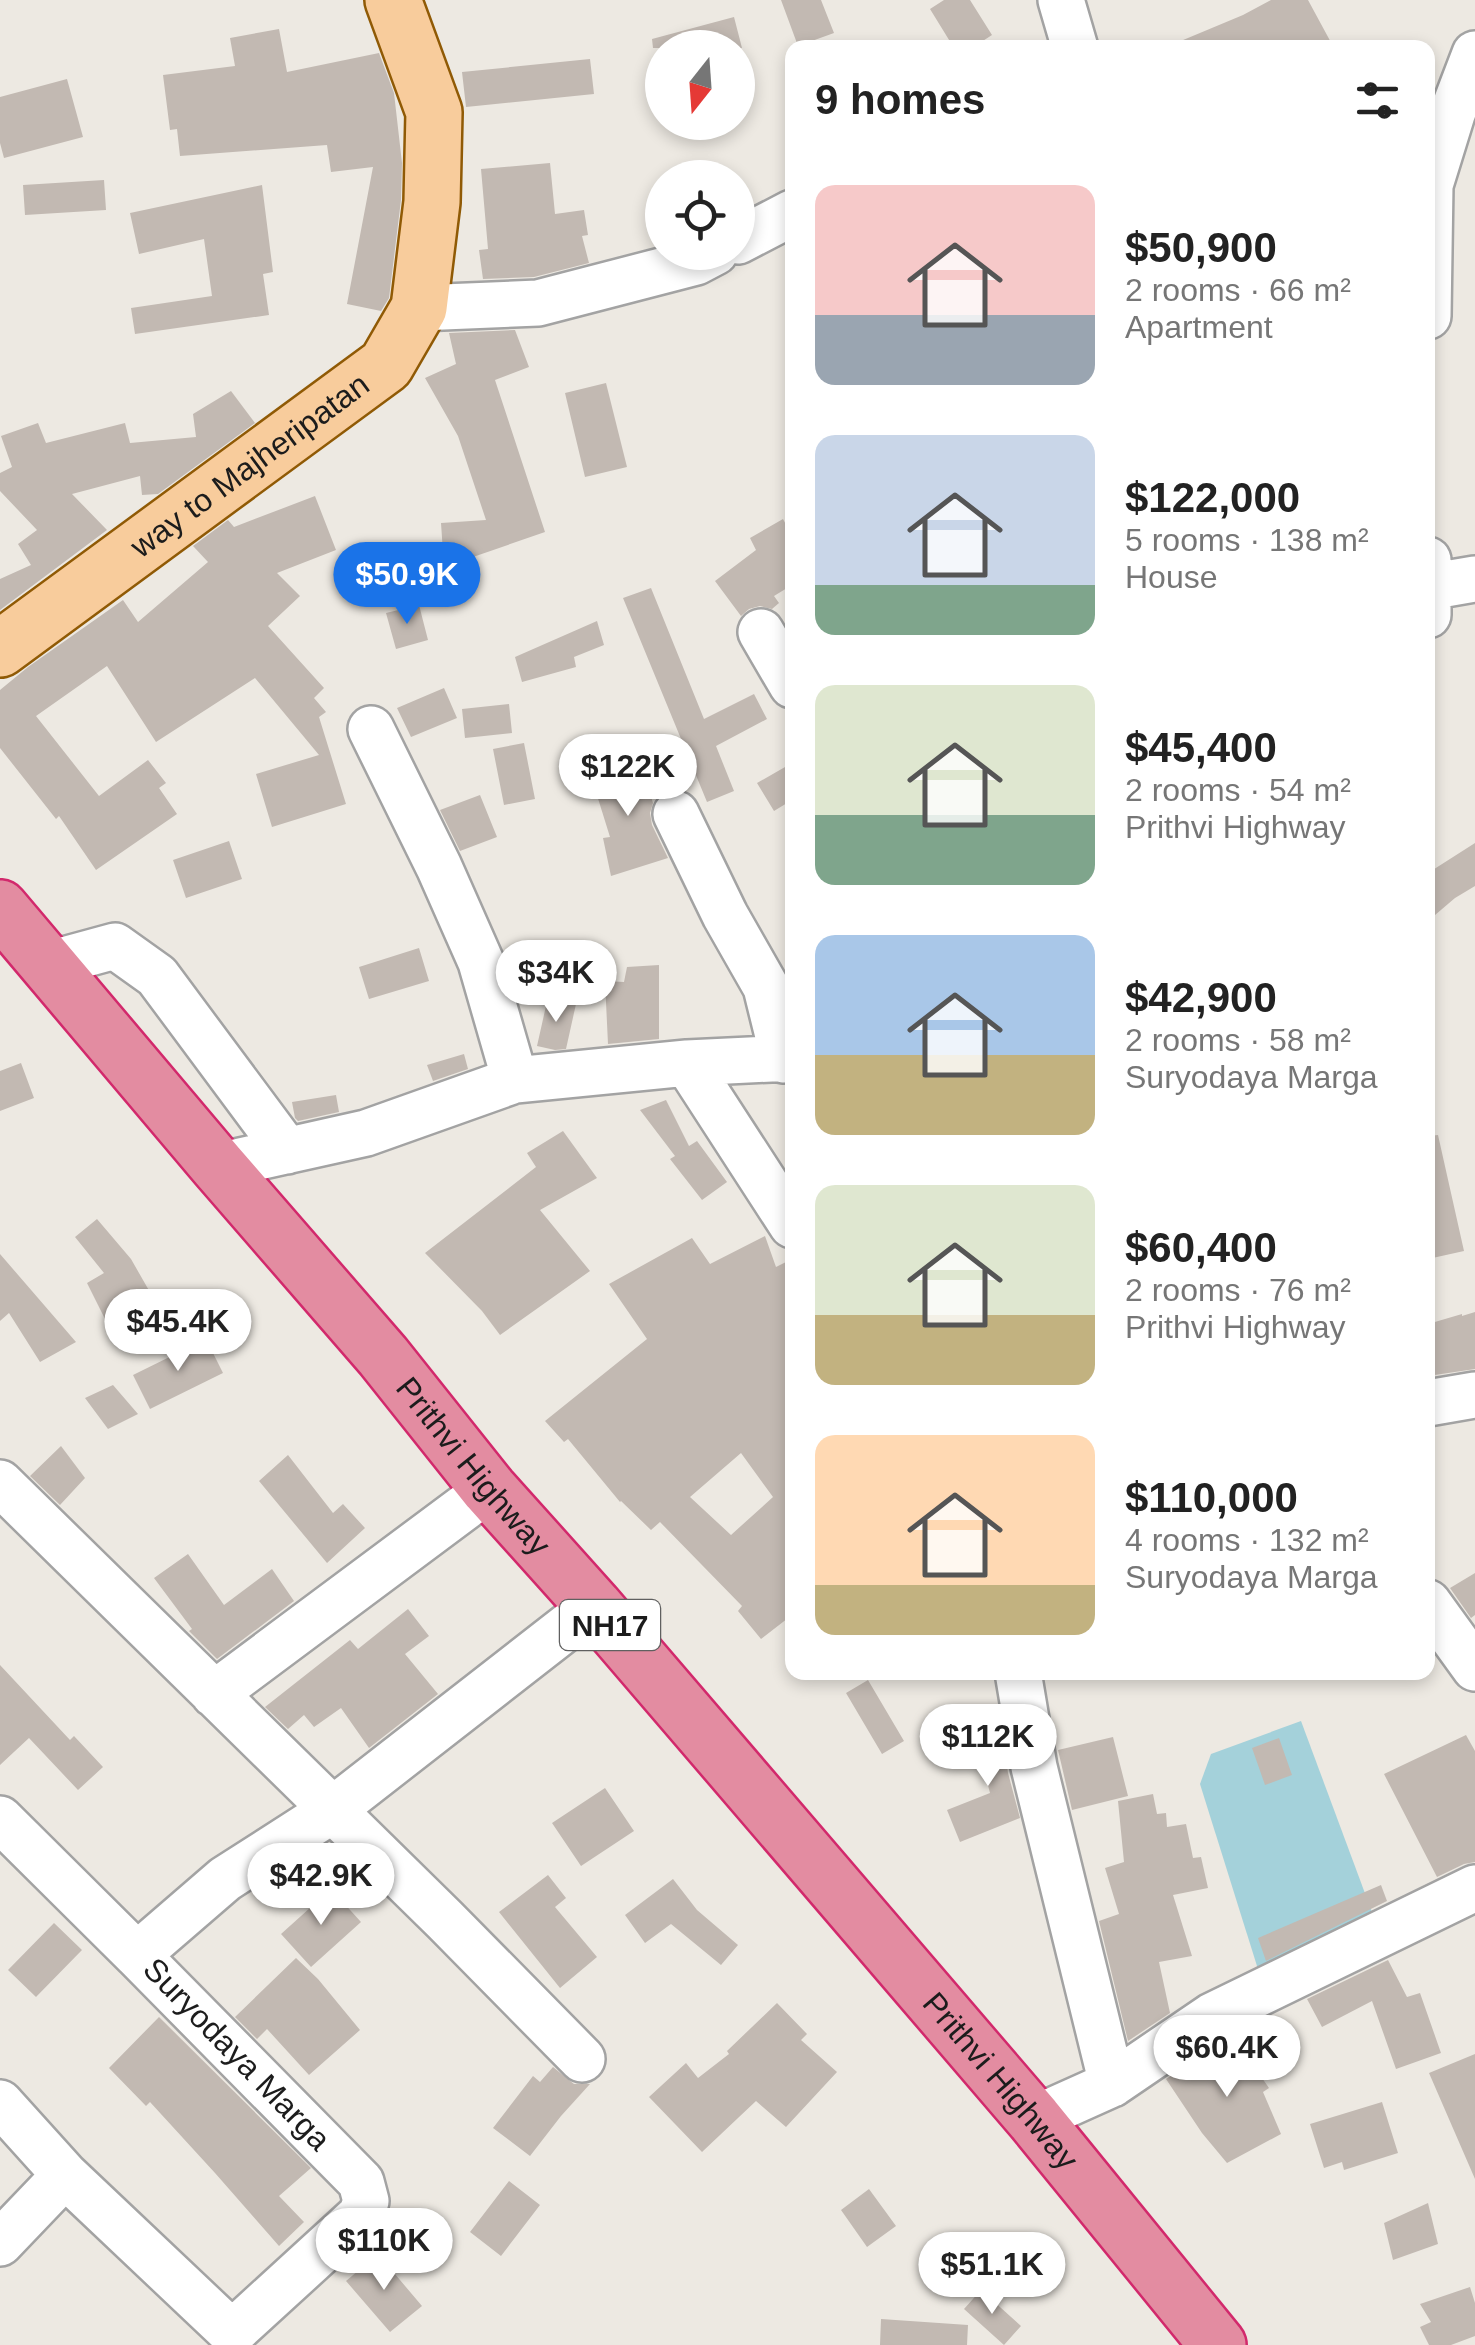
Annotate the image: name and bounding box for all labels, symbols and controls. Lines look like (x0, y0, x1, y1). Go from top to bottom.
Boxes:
north arrow (645, 30, 755, 140)
map controls (645, 30, 755, 270)
icon: filters (1350, 73, 1405, 128)
text: 9 homes (815, 76, 985, 123)
button: locate (645, 160, 755, 270)
text: $50,900 (1125, 224, 1277, 271)
icon: home (895, 225, 1015, 345)
text: 2 rooms · 66 m² (1125, 272, 1351, 308)
text: Apartment (1125, 309, 1273, 345)
street label: way to Majheripatan (123, 366, 376, 565)
text: $122,000 (1125, 474, 1300, 521)
icon: home (895, 475, 1015, 595)
text: 5 rooms · 138 m² (1125, 522, 1369, 558)
pin: $50.9K (326, 542, 488, 627)
text: $50.9K (355, 556, 459, 592)
text: House (1125, 559, 1218, 595)
text: $45,400 (1125, 724, 1277, 771)
icon: home (895, 725, 1015, 845)
pin: $122K (558, 734, 698, 819)
text: $122K (581, 748, 675, 784)
text: 2 rooms · 54 m² (1125, 772, 1351, 808)
text: Prithvi Highway (1125, 809, 1346, 845)
pin: $34K (497, 940, 615, 1025)
text: $34K (518, 954, 594, 990)
text: $42,900 (1125, 974, 1277, 1021)
icon: home (895, 975, 1015, 1095)
text: 2 rooms · 58 m² (1125, 1022, 1351, 1058)
text: Suryodaya Marga (1125, 1059, 1378, 1095)
text: $60,400 (1125, 1224, 1277, 1271)
icon: home (895, 1225, 1015, 1345)
text: 2 rooms · 76 m² (1125, 1272, 1351, 1308)
pin: $45.4K (97, 1289, 259, 1374)
text: $45.4K (126, 1303, 230, 1339)
text: Prithvi Highway (1125, 1309, 1346, 1345)
street label: Prithvi Highway (389, 1370, 558, 1563)
text: $110,000 (1125, 1474, 1298, 1521)
icon: home (895, 1475, 1015, 1595)
text: 4 rooms · 132 m² (1125, 1522, 1369, 1558)
text: Suryodaya Marga (1125, 1559, 1378, 1595)
road number: NH17 (560, 1600, 660, 1650)
pin: $112K (918, 1704, 1058, 1789)
text: $112K (942, 1718, 1034, 1754)
pin: $42.9K (240, 1843, 402, 1928)
text: $42.9K (269, 1857, 373, 1893)
street label: Suryodaya Marga (136, 1951, 338, 2157)
street label: Prithvi Highway (916, 1985, 1086, 2177)
pin: $60.4K (1146, 2015, 1308, 2100)
text: $60.4K (1175, 2029, 1279, 2065)
pin: $110K (314, 2208, 454, 2293)
text: $110K (338, 2222, 430, 2258)
pin: $51.1K (911, 2232, 1073, 2317)
text: $51.1K (940, 2246, 1044, 2282)

